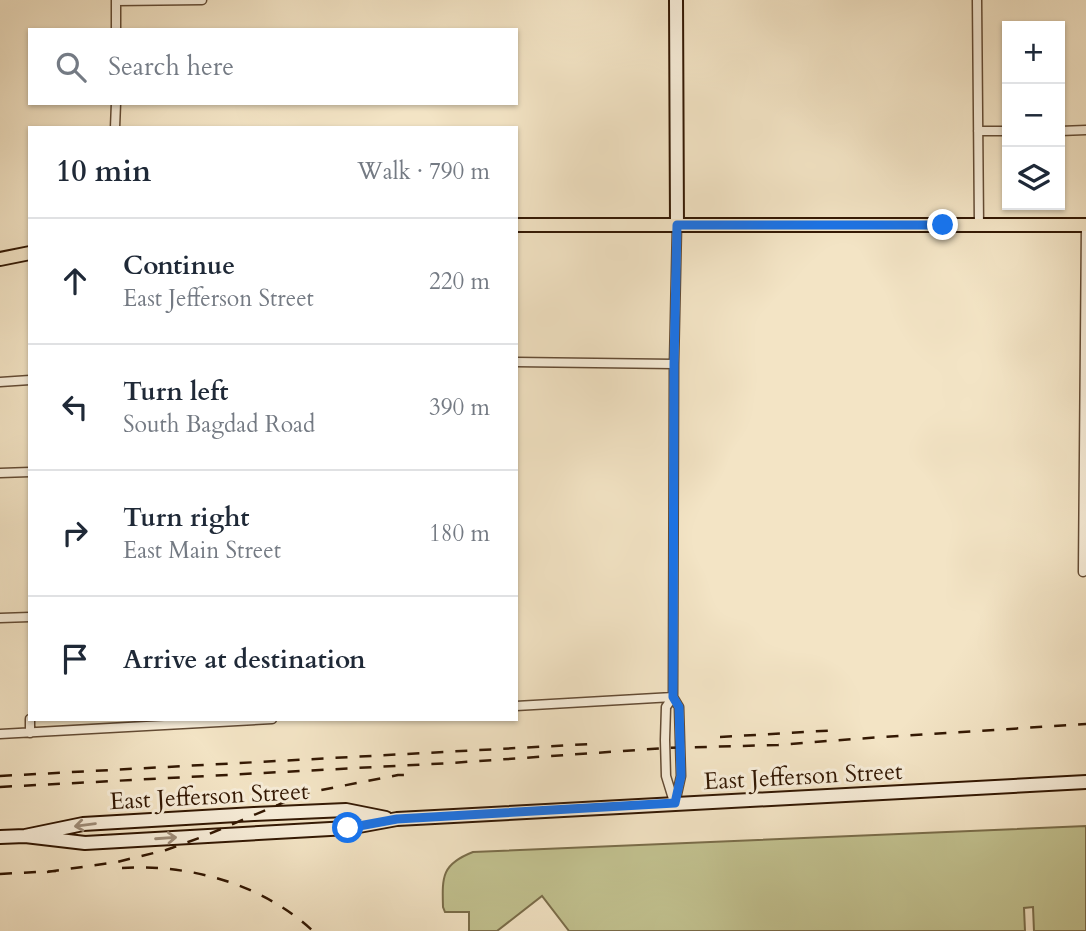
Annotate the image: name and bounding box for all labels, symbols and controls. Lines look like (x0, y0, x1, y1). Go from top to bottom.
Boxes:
map controls (1002, 21, 1065, 210)
button: + (1002, 21, 1065, 84)
search box (28, 28, 518, 105)
icon: search (52, 48, 90, 86)
text: Search here (108, 49, 234, 84)
button: − (1002, 84, 1065, 147)
button: layers (1002, 147, 1065, 210)
text: 10 min (56, 151, 151, 192)
text: Walk · 790 m (357, 156, 490, 187)
route end (927, 209, 958, 240)
text: Continue (123, 248, 235, 283)
icon: ahead (56, 262, 94, 300)
text: 220 m (429, 266, 490, 297)
text: East Jefferson Street (123, 283, 314, 314)
text: Turn left (123, 374, 228, 409)
icon: left (56, 388, 94, 426)
text: 390 m (429, 392, 490, 423)
text: South Bagdad Road (123, 409, 315, 440)
text: Turn right (123, 500, 250, 535)
icon: right (56, 514, 94, 552)
text: 180 m (429, 518, 490, 549)
text: East Main Street (123, 535, 281, 566)
icon: arrive (56, 640, 94, 678)
text: Arrive at destination (123, 642, 366, 677)
street label: East Jefferson Street (703, 755, 904, 798)
street label: East Jefferson Street (109, 775, 310, 818)
route start (332, 812, 363, 843)
one-way arrow (74, 818, 96, 831)
one-way arrow (154, 831, 177, 844)

